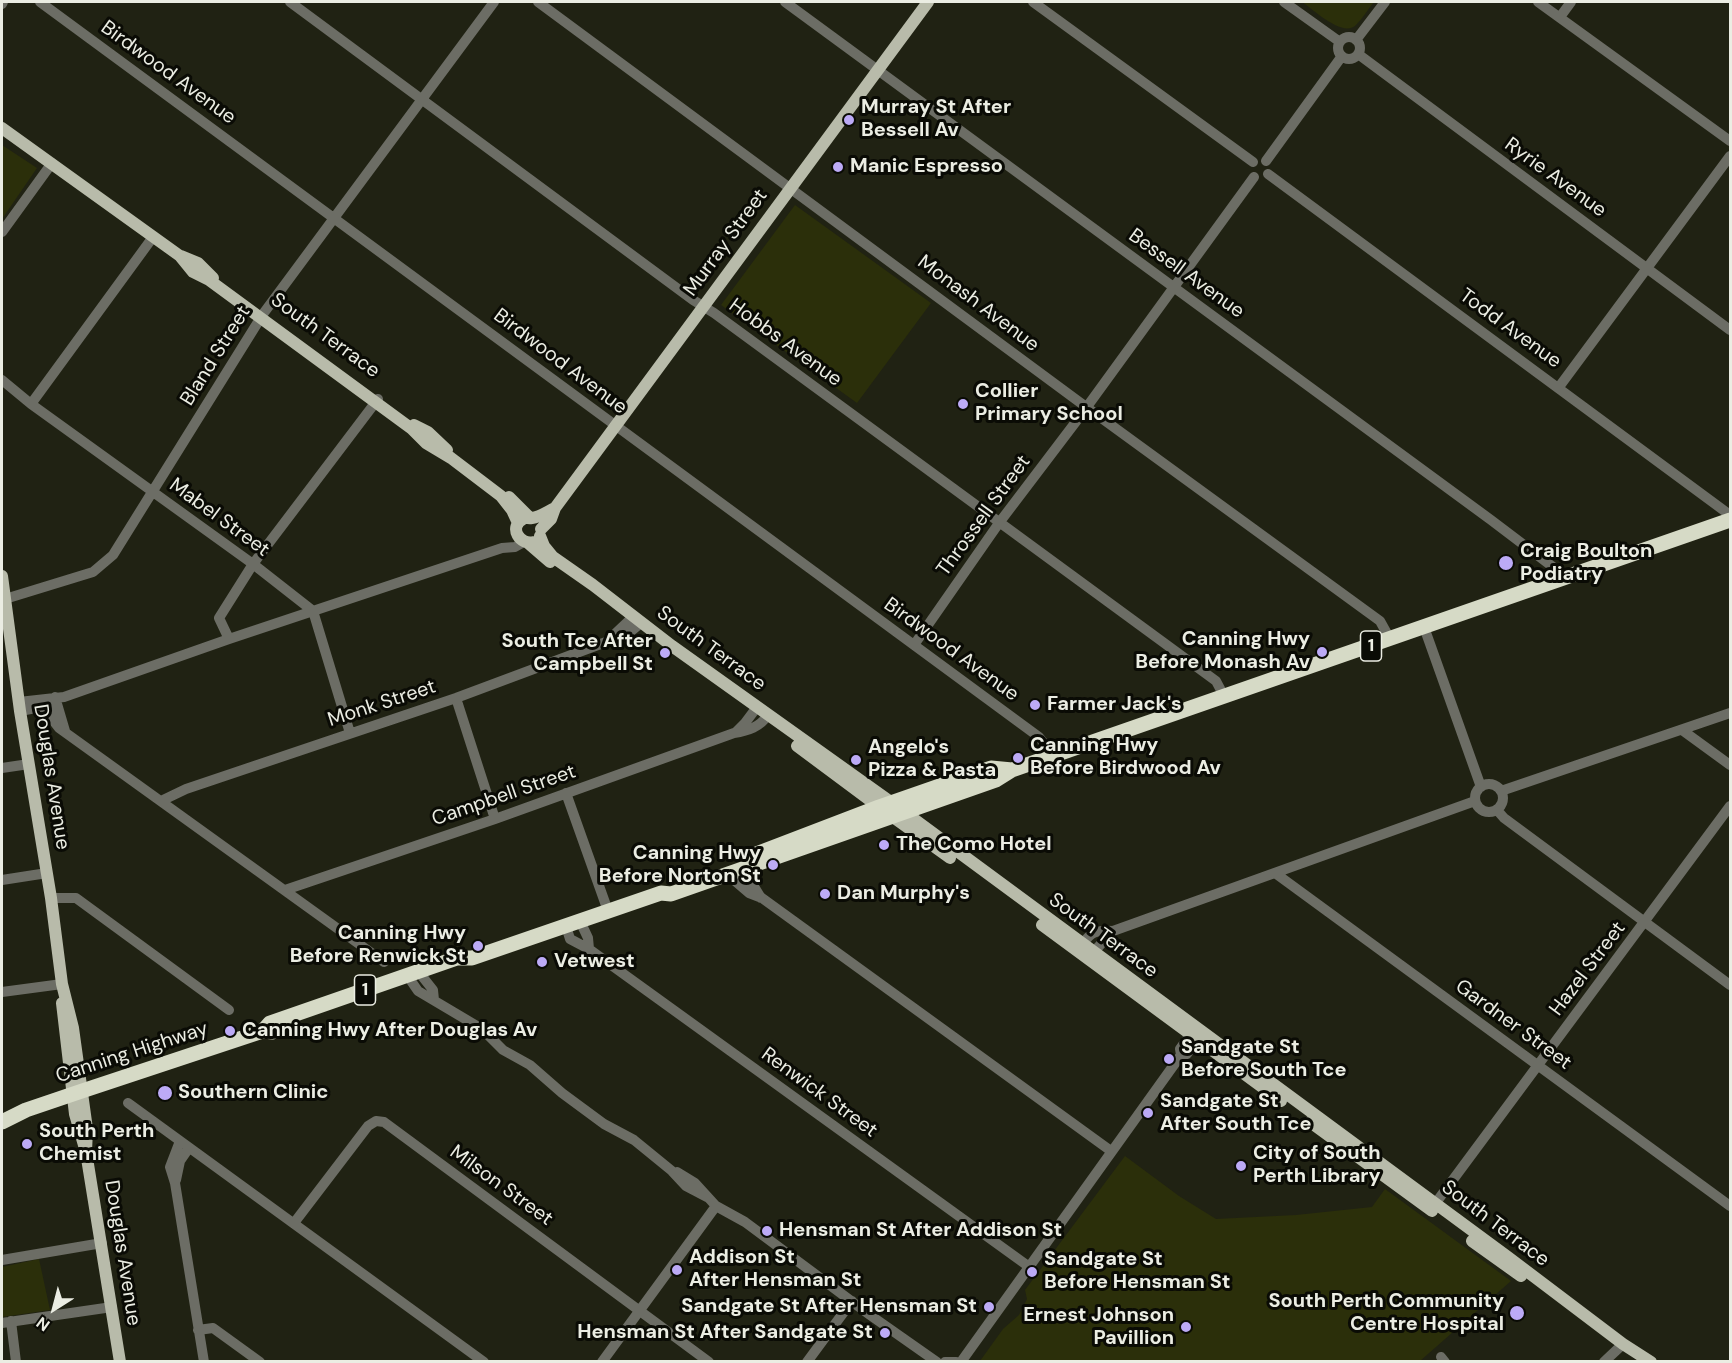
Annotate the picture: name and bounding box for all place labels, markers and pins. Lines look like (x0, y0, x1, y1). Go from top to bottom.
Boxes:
place label: Murray St After Bessell Av (861, 96, 1011, 143)
marker: Murray St After Bessell Av (842, 113, 856, 127)
place label: Manic Espresso (850, 155, 1003, 179)
marker: Manic Espresso (831, 160, 845, 174)
place label: Collier Primary School (975, 380, 1123, 427)
marker: Collier Primary School (956, 397, 970, 411)
place label: Craig Boulton Podiatry (1520, 540, 1652, 587)
marker: Craig Boulton Podiatry (1497, 554, 1515, 572)
place label: Canning Hwy Before Monash Av (1135, 628, 1310, 675)
place label: South Tce After Campbell St (502, 630, 653, 677)
marker: Canning Hwy Before Monash Av (1315, 645, 1329, 659)
marker: South Tce After Campbell St (658, 646, 672, 660)
place label: Farmer Jack's (1047, 693, 1182, 717)
marker: Farmer Jack's (1028, 698, 1042, 712)
place label: Canning Hwy Before Birdwood Av (1030, 734, 1221, 781)
place label: Angelo's Pizza & Pasta (868, 736, 996, 783)
marker: Canning Hwy Before Birdwood Av (1011, 751, 1025, 765)
marker: Angelo's Pizza & Pasta (849, 753, 863, 767)
place label: The Como Hotel (896, 833, 1052, 857)
marker: The Como Hotel (877, 838, 891, 852)
place label: Canning Hwy Before Norton St (599, 842, 761, 889)
marker: Canning Hwy Before Norton St (766, 858, 780, 872)
place label: Dan Murphy's (837, 882, 970, 906)
marker: Dan Murphy's (818, 887, 832, 901)
place label: Canning Hwy Before Renwick St (290, 922, 466, 969)
marker: Canning Hwy Before Renwick St (471, 939, 485, 953)
place label: Vetwest (554, 950, 635, 974)
marker: Vetwest (535, 955, 549, 969)
place label: Canning Hwy After Douglas Av (242, 1019, 537, 1043)
marker: Canning Hwy After Douglas Av (223, 1024, 237, 1038)
place label: Sandgate St Before South Tce (1181, 1036, 1346, 1083)
marker: Sandgate St Before South Tce (1162, 1052, 1176, 1066)
place label: Southern Clinic (178, 1081, 328, 1105)
marker: Southern Clinic (156, 1084, 174, 1102)
place label: Sandgate St After South Tce (1160, 1090, 1311, 1137)
marker: Sandgate St After South Tce (1141, 1106, 1155, 1120)
place label: South Perth Chemist (39, 1120, 154, 1167)
marker: South Perth Chemist (20, 1137, 34, 1151)
place label: City of South Perth Library (1253, 1142, 1381, 1189)
marker: City of South Perth Library (1234, 1159, 1248, 1173)
place label: Hensman St After Addison St (779, 1219, 1062, 1243)
marker: Hensman St After Addison St (760, 1224, 774, 1238)
place label: Addison St After Hensman St (689, 1246, 861, 1293)
place label: Sandgate St Before Hensman St (1044, 1248, 1230, 1295)
marker: Addison St After Hensman St (670, 1263, 684, 1277)
marker: Sandgate St Before Hensman St (1025, 1265, 1039, 1279)
place label: South Perth Community Centre Hospital (1268, 1290, 1504, 1337)
place label: Sandgate St After Hensman St (681, 1295, 977, 1319)
marker: Sandgate St After Hensman St (982, 1300, 996, 1314)
place label: Ernest Johnson Pavillion (1023, 1304, 1174, 1351)
marker: South Perth Community Centre Hospital (1508, 1304, 1526, 1322)
marker: Ernest Johnson Pavillion (1179, 1320, 1193, 1334)
place label: Hensman St After Sandgate St (577, 1321, 873, 1345)
marker: Hensman St After Sandgate St (878, 1326, 892, 1340)

